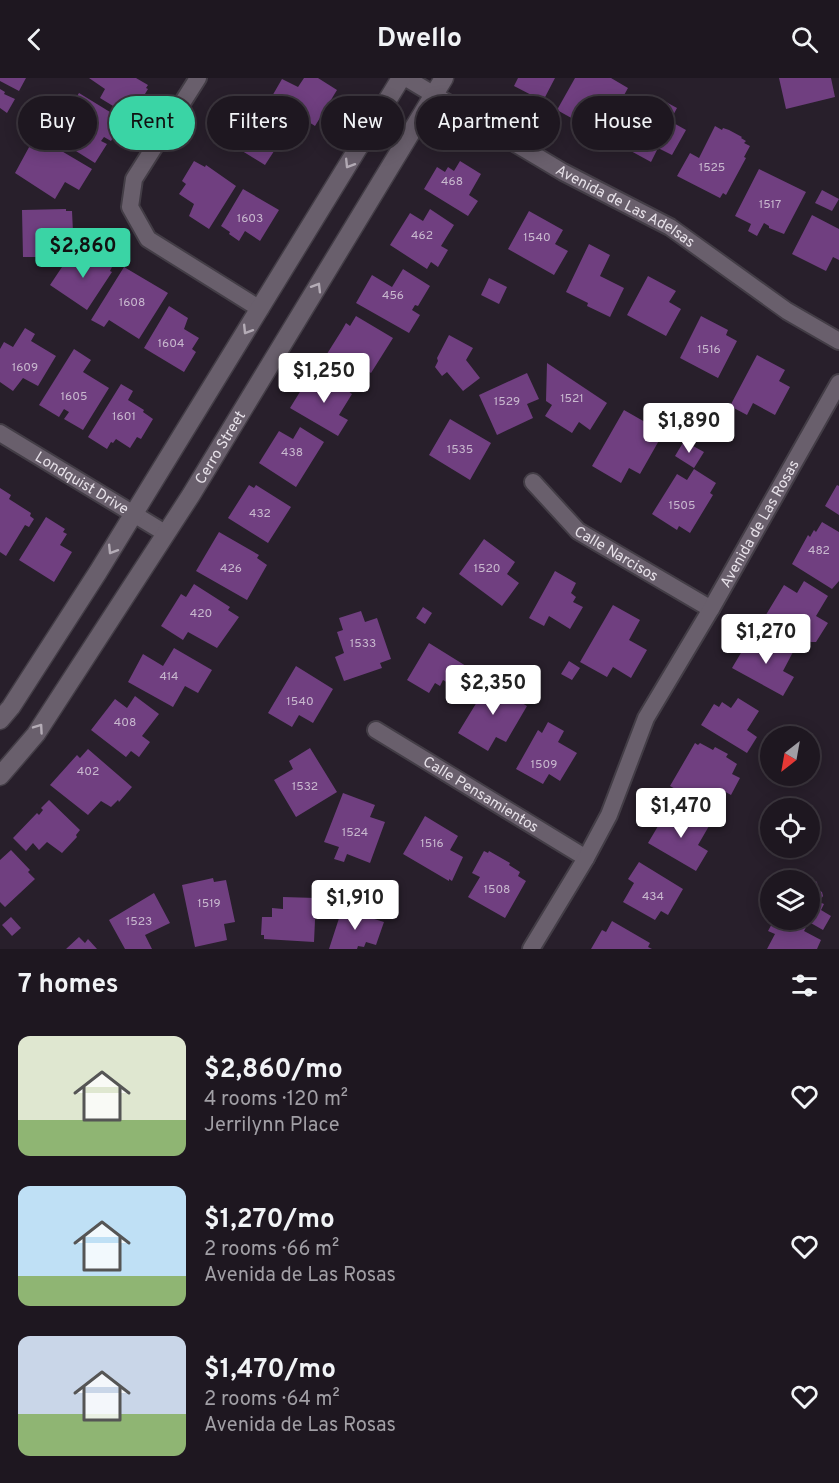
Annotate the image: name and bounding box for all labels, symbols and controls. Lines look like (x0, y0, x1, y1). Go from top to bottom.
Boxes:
text: Dwello (377, 22, 462, 56)
icon: back (18, 23, 51, 56)
icon: search (788, 23, 821, 56)
chip: Buy (18, 96, 97, 150)
chip: Rent (109, 96, 195, 150)
chip: Filters (207, 96, 309, 150)
chip: New (321, 96, 404, 150)
chip: Apartment (416, 96, 560, 150)
chip: House (572, 96, 674, 150)
one-way arrow (344, 158, 356, 168)
house number: 1525 (699, 160, 725, 176)
street label: Avenida de Las Adelsas (551, 162, 698, 253)
house number: 468 (441, 174, 463, 190)
house number: 1517 (759, 197, 781, 213)
house number: 1603 (237, 211, 263, 227)
pin: $2,860 (34, 228, 132, 279)
house number: 462 (411, 228, 433, 244)
house number: 1540 (523, 230, 551, 246)
text: $2,860 (49, 234, 117, 260)
one-way arrow (309, 283, 321, 293)
house number: 456 (382, 288, 404, 304)
house number: 1608 (119, 295, 145, 311)
one-way arrow (242, 324, 254, 334)
house number: 1604 (158, 336, 184, 352)
house number: 1516 (697, 342, 721, 358)
pin: $1,250 (275, 353, 373, 404)
text: $1,250 (293, 359, 355, 385)
house number: 1609 (12, 360, 38, 376)
house number: 1605 (61, 389, 87, 405)
house number: 1521 (560, 391, 584, 407)
house number: 1529 (494, 394, 520, 410)
pin: $1,890 (640, 403, 738, 454)
street label: Cerro Street (192, 408, 251, 488)
house number: 1601 (112, 409, 136, 425)
text: $1,890 (657, 409, 721, 435)
house number: 1535 (447, 442, 473, 458)
house number: 438 (281, 445, 303, 461)
street label: Londquist Drive (31, 448, 132, 520)
street label: Avenida de Las Rosas (717, 457, 804, 592)
house number: 1505 (668, 498, 696, 514)
house number: 432 (249, 506, 271, 522)
street label: Calle Narcisos (570, 523, 661, 587)
house number: 482 (808, 543, 830, 559)
one-way arrow (107, 544, 119, 554)
house number: 426 (220, 561, 242, 577)
house number: 1520 (474, 561, 500, 577)
house number: 420 (190, 606, 212, 622)
pin: $1,270 (717, 614, 815, 665)
text: $1,270 (735, 620, 797, 646)
house number: 1533 (350, 636, 376, 652)
pin: $2,350 (444, 665, 542, 716)
house number: 414 (159, 669, 179, 685)
text: $2,350 (460, 671, 526, 697)
house number: 1540 (286, 694, 314, 710)
house number: 408 (114, 715, 136, 731)
one-way arrow (32, 724, 43, 735)
north arrow (760, 726, 820, 786)
map controls (760, 726, 820, 930)
street label: Calle Pensamientos (419, 753, 542, 838)
house number: 1509 (531, 757, 557, 773)
house number: 402 (77, 764, 99, 780)
house number: 1532 (292, 779, 318, 795)
pin: $1,470 (632, 788, 730, 839)
text: $1,470 (650, 794, 712, 820)
button: locate (760, 798, 820, 858)
house number: 1524 (342, 825, 368, 841)
house number: 1516 (420, 836, 444, 852)
button: layers (760, 870, 820, 930)
pin: $1,910 (306, 880, 404, 931)
house number: 1508 (484, 882, 510, 898)
text: $1,910 (326, 886, 384, 912)
house number: 434 (642, 889, 664, 905)
house number: 1519 (197, 896, 221, 912)
house number: 1523 (126, 914, 152, 930)
text: 7 homes (18, 969, 118, 1002)
icon: filters (788, 969, 821, 1002)
text: $2,860/mo (204, 1054, 343, 1087)
icon: home (66, 1060, 138, 1132)
icon: heart (788, 1080, 821, 1113)
text: 4 rooms · 120 m² (204, 1087, 348, 1113)
text: Jerrilynn Place (204, 1113, 339, 1139)
text: $1,270/mo (204, 1204, 335, 1237)
icon: home (66, 1210, 138, 1282)
icon: heart (788, 1230, 821, 1263)
text: 2 rooms · 66 m² (204, 1237, 339, 1263)
text: Avenida de Las Rosas (204, 1263, 396, 1289)
text: $1,470/mo (204, 1354, 336, 1387)
icon: home (66, 1360, 138, 1432)
icon: heart (788, 1380, 821, 1413)
text: 2 rooms · 64 m² (204, 1387, 340, 1413)
text: Avenida de Las Rosas (204, 1413, 396, 1439)

